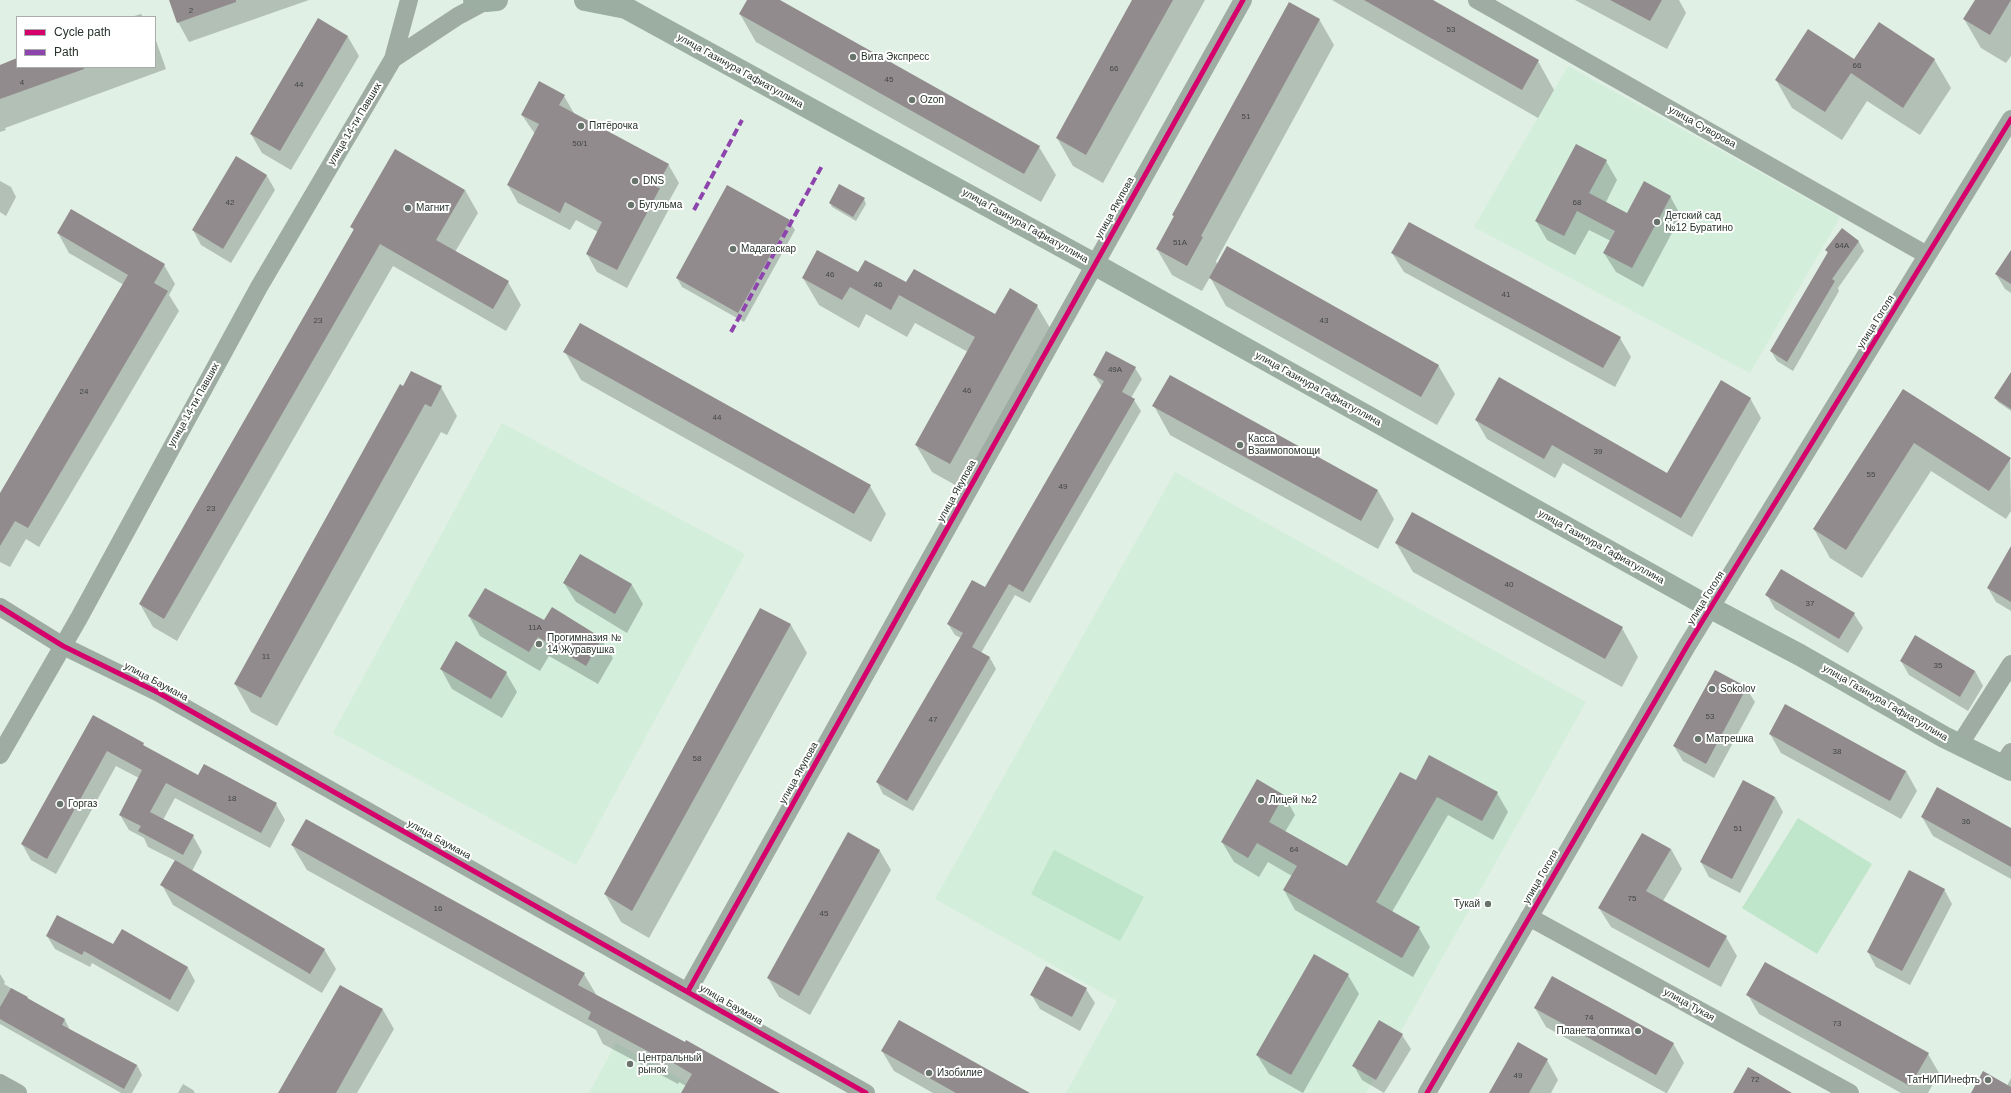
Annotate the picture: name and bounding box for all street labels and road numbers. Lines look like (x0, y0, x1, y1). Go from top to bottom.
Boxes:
street label: улица Газинура Гафиатуллина (675, 31, 805, 111)
street label: улица 14-ти Павших (326, 80, 384, 168)
street label: улица Суворова (1666, 104, 1738, 150)
street label: улица Якупова (1093, 175, 1137, 241)
street label: улица Газинура Гафиатуллина (960, 186, 1090, 266)
street label: улица Гоголя (1855, 293, 1897, 351)
street label: улица Газинура Гафиатуллина (1253, 349, 1383, 429)
street label: улица 14-ти Павших (166, 361, 222, 449)
street label: улица Якупова (935, 458, 979, 524)
street label: улица Газинура Гафиатуллина (1536, 507, 1666, 587)
street label: улица Гоголя (1685, 569, 1727, 627)
street label: улица Баумана (122, 660, 190, 704)
street label: улица Газинура Гафиатуллина (1820, 662, 1950, 744)
street label: улица Якупова (777, 740, 821, 806)
street label: улица Баумана (405, 818, 473, 862)
street label: улица Гоголя (1521, 848, 1561, 906)
street label: улица Баумана (697, 982, 765, 1028)
street label: улица Тукая (1661, 986, 1717, 1024)

